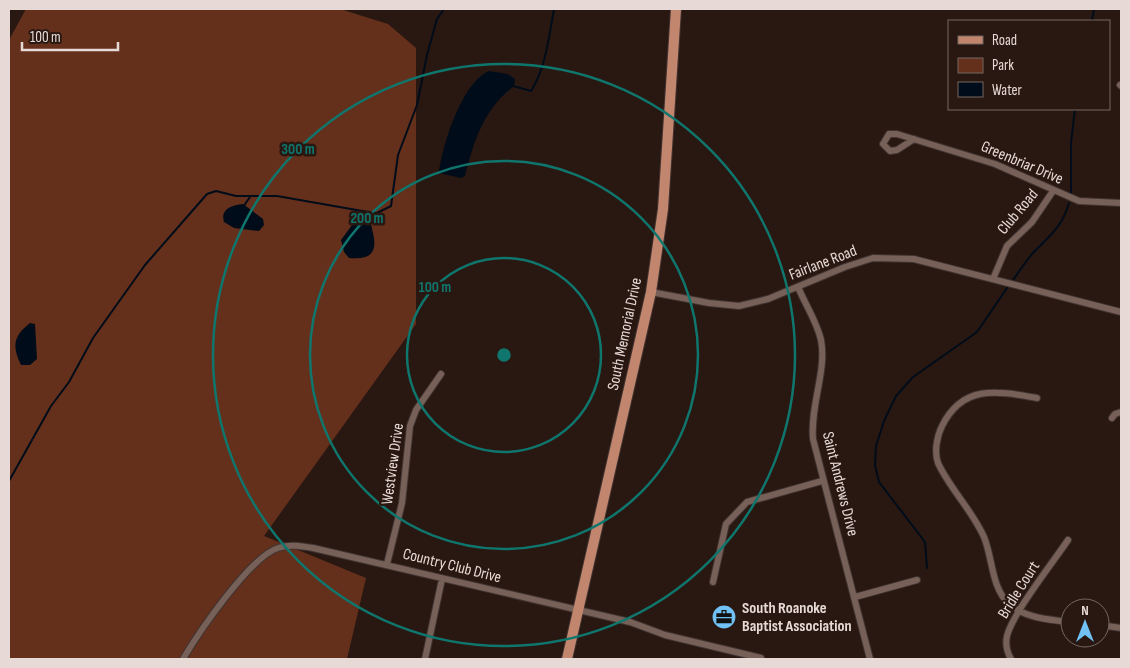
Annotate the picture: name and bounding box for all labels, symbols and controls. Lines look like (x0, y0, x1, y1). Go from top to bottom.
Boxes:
scale bar (22, 20, 119, 52)
legend (948, 20, 1110, 110)
text: 100 m (30, 28, 61, 47)
text: Road (992, 31, 1017, 50)
text: Park (992, 56, 1014, 75)
text: Water (992, 81, 1023, 100)
street label: Greenbriar Drive (978, 137, 1066, 189)
text: 300 m (281, 140, 315, 159)
street label: Club Road (994, 185, 1042, 239)
text: 200 m (350, 209, 384, 228)
street label: Fairlane Road (786, 241, 860, 285)
street label: South Memorial Drive (604, 276, 646, 392)
text: 100 m (419, 278, 451, 297)
centre of rings (495, 346, 513, 364)
street label: Westview Drive (378, 422, 408, 506)
street label: Saint Andrews Drive (818, 430, 862, 538)
street label: Country Club Drive (401, 545, 503, 587)
street label: Bridle Court (994, 558, 1044, 622)
north arrow (1060, 598, 1110, 648)
place label: South Roanoke Baptist Association (742, 599, 852, 636)
text: N (1081, 602, 1089, 619)
office icon: South Roanoke Baptist Association (711, 604, 737, 630)

